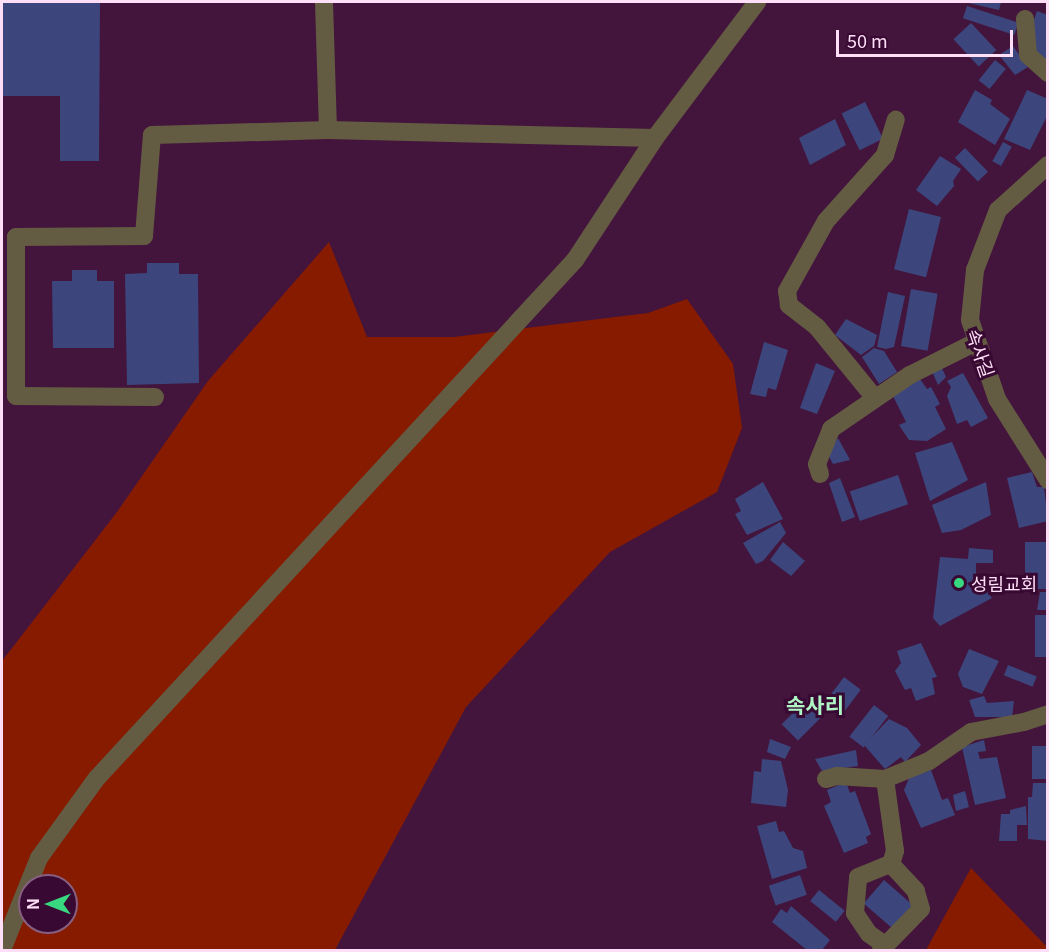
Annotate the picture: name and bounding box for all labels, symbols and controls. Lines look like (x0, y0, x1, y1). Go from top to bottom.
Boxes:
scale bar (839, 18, 1016, 56)
text: 50 m (847, 27, 888, 53)
street label: 속사길 (963, 326, 999, 380)
place label: 성림교회 (971, 572, 1037, 594)
marker: 성림교회 (952, 576, 966, 590)
district label: 속사리 (786, 691, 844, 717)
north arrow (18, 874, 78, 934)
text: N (20, 898, 44, 910)

